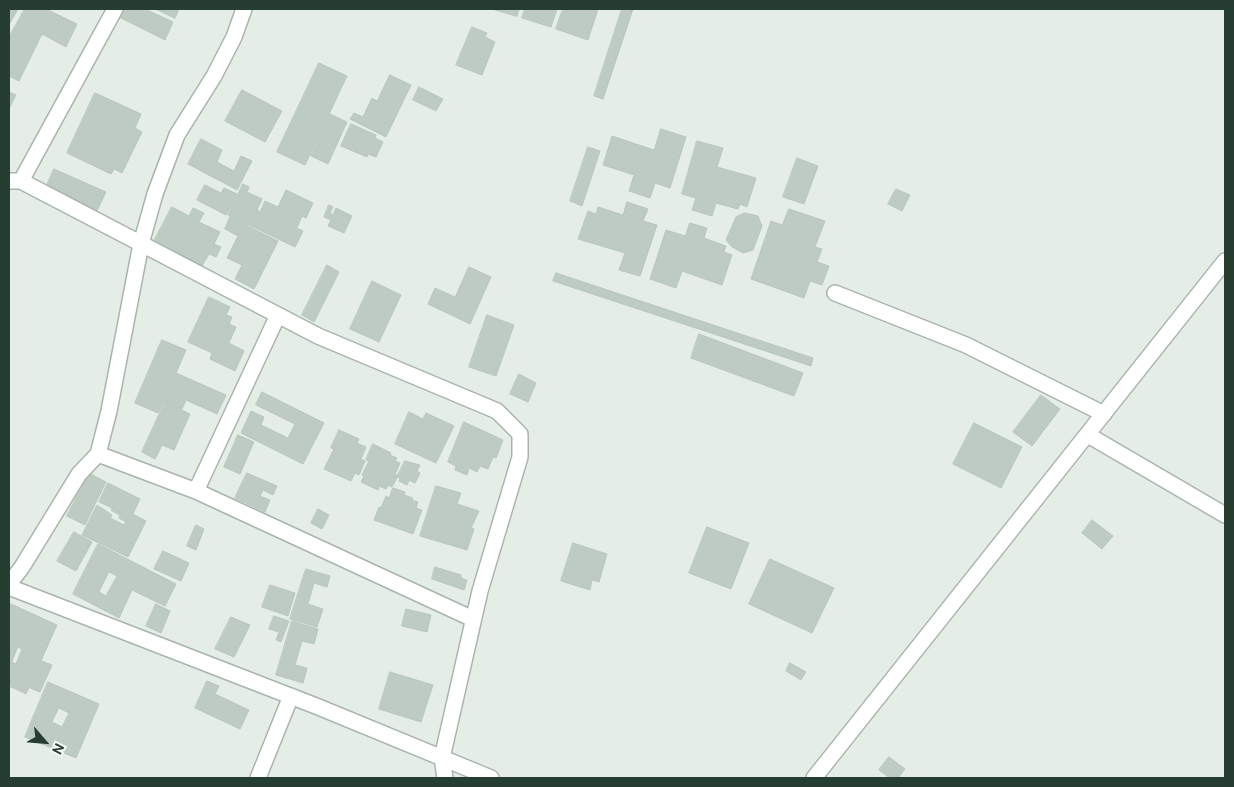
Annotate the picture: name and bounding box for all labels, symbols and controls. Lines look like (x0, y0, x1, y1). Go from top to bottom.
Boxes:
north arrow (20, 717, 70, 767)
text: N (49, 741, 68, 757)

